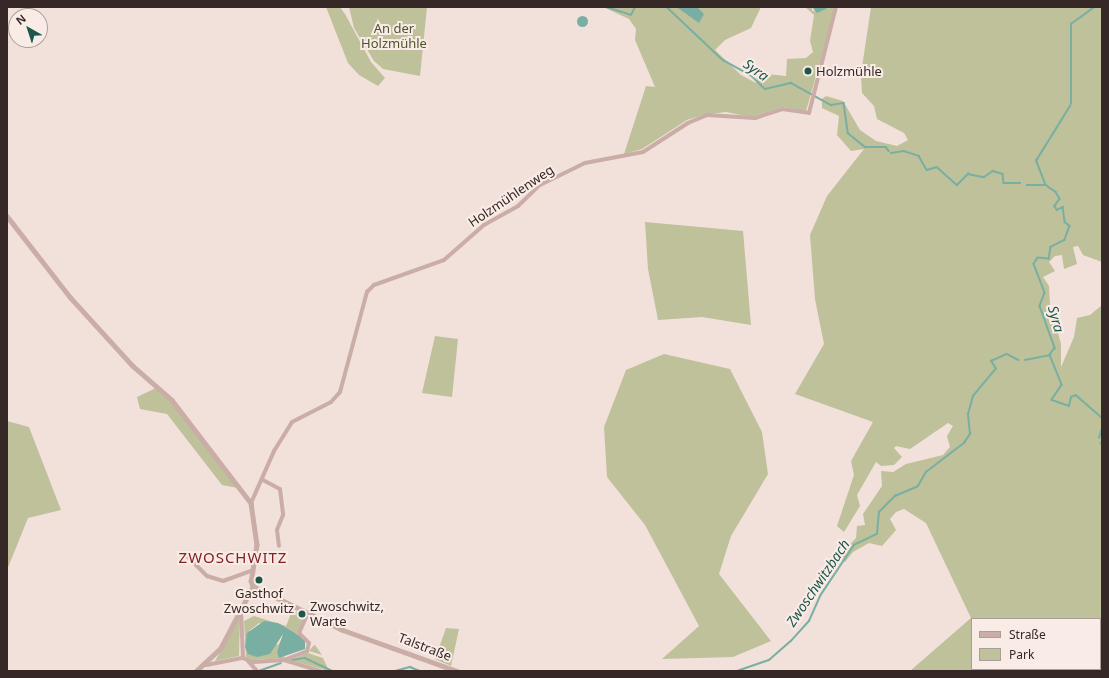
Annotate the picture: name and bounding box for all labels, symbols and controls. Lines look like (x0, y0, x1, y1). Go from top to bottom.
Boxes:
north arrow (8, 8, 48, 48)
text: N (13, 10, 29, 28)
park label: An der Holzmühle (361, 21, 427, 52)
water label: Syra (740, 55, 772, 85)
place label: Holzmühle (816, 63, 882, 79)
marker: Holzmühle (803, 66, 813, 76)
street label: Holzmühlenweg (465, 162, 557, 230)
water label: Syra (1044, 304, 1068, 334)
water label: Zwoschwitzbach (783, 536, 853, 630)
district label: ZWOSCHWITZ (179, 549, 287, 567)
marker: Gasthof Zwoschwitz (254, 575, 264, 585)
place label: Gasthof Zwoschwitz (224, 586, 294, 617)
place label: Zwoschwitz, Warte (310, 599, 384, 630)
marker: Zwoschwitz, Warte (297, 609, 307, 619)
legend (971, 618, 1101, 670)
text: Straße (1009, 626, 1046, 643)
street label: Talstraße (396, 630, 454, 664)
text: Park (1009, 646, 1034, 663)

